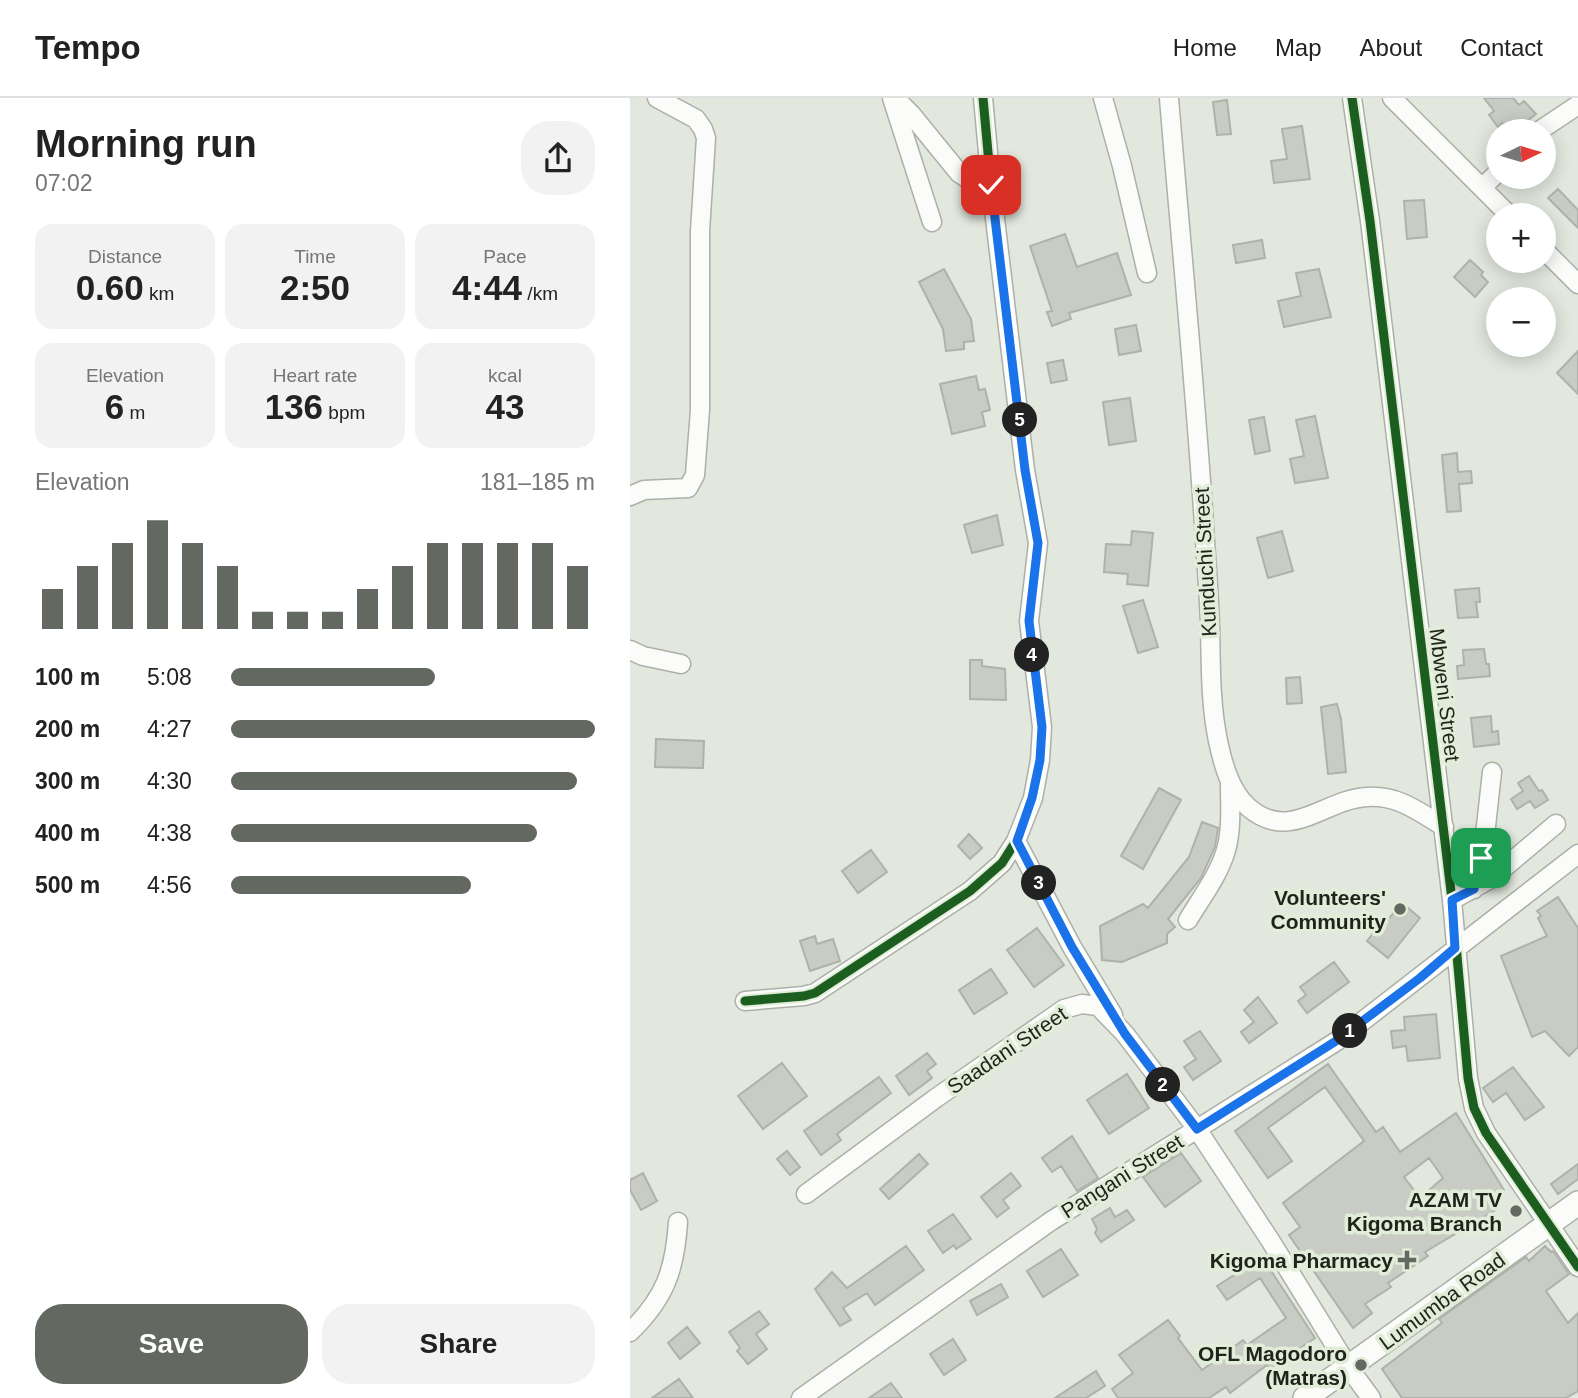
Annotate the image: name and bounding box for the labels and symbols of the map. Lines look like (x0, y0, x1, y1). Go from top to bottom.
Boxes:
north arrow (1486, 119, 1556, 189)
pin (961, 155, 1021, 215)
pin: 5 (1002, 402, 1038, 438)
street label: Kunduchi Street (1190, 487, 1220, 637)
street label: Mbweni Street (1425, 627, 1465, 763)
pin: 4 (1014, 638, 1050, 672)
pin (1451, 828, 1511, 888)
pin: 3 (1022, 866, 1056, 900)
place label: Volunteers' Community (1271, 886, 1386, 933)
marker: Volunteers' Community (1392, 901, 1408, 917)
street label: Saadani Street (943, 1002, 1071, 1098)
pin: 1 (1332, 1014, 1368, 1048)
pin: 2 (1146, 1068, 1180, 1102)
street label: Pangani Street (1057, 1129, 1187, 1223)
place label: AZAM TV Kigoma Branch (1347, 1188, 1502, 1235)
marker: AZAM TV Kigoma Branch (1508, 1203, 1524, 1219)
street label: Lumumba Road (1375, 1248, 1509, 1354)
place label: Kigoma Pharmacy (1210, 1249, 1393, 1272)
marker: Kigoma Pharmacy (1399, 1252, 1415, 1268)
place label: OFL Magodoro (Matras) (1198, 1342, 1347, 1389)
marker: OFL Magodoro (Matras) (1353, 1357, 1369, 1373)

